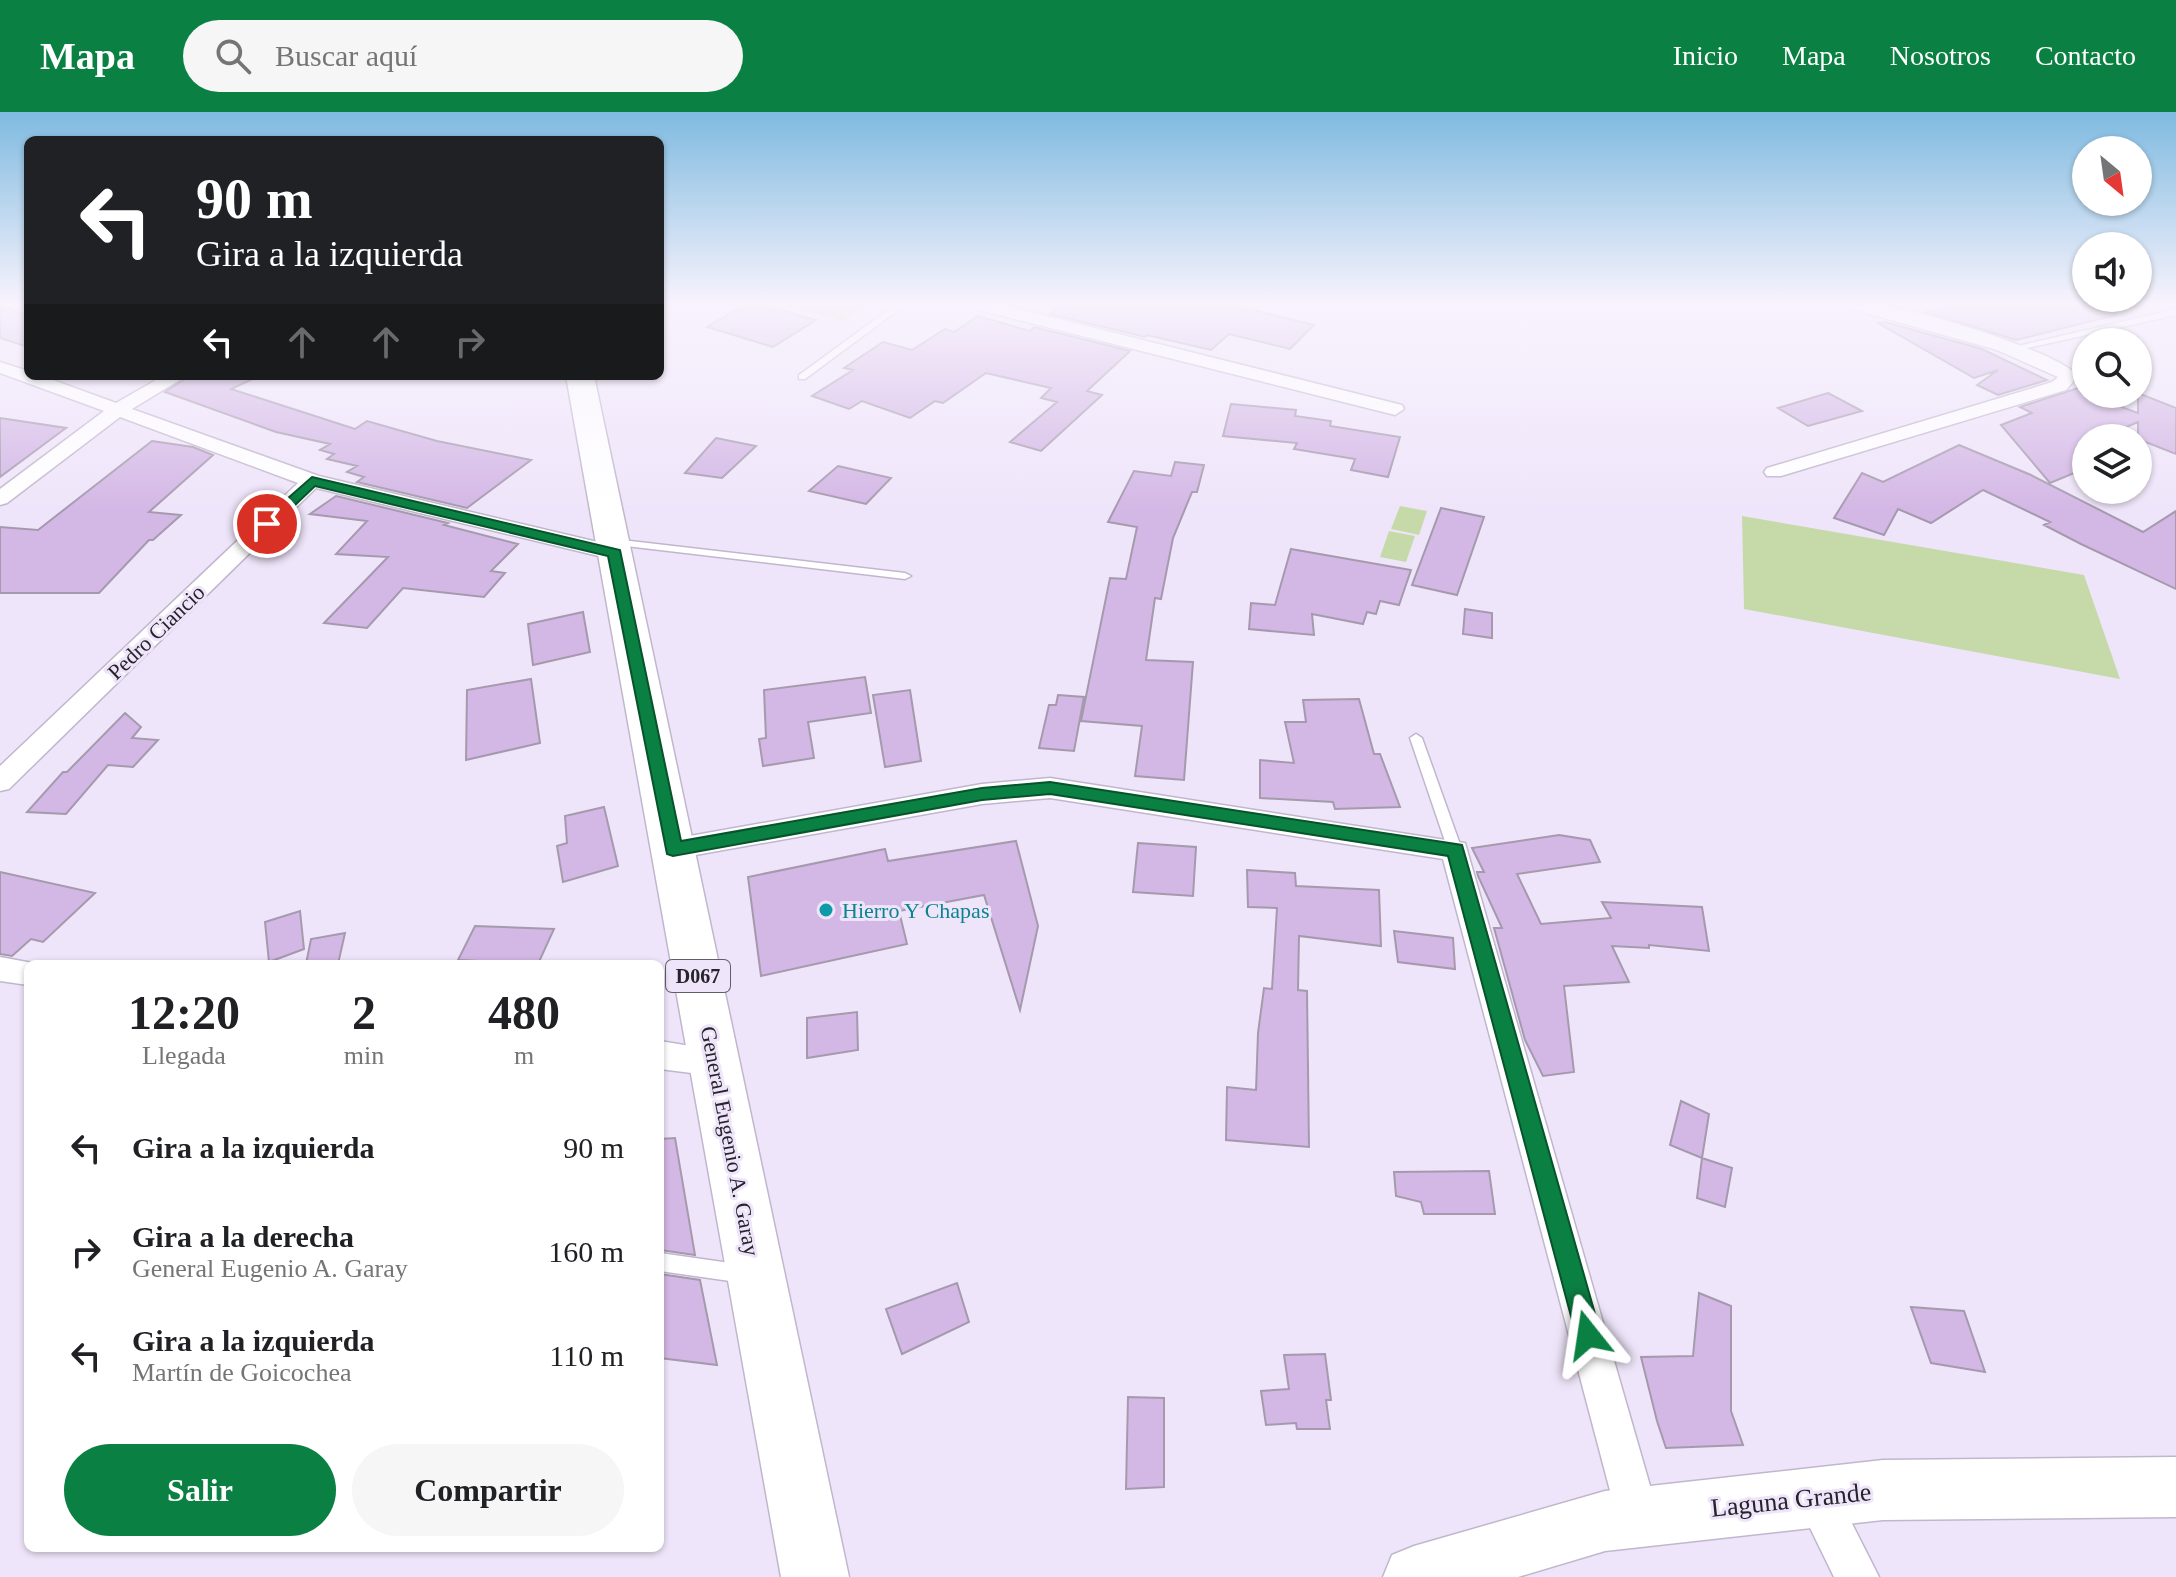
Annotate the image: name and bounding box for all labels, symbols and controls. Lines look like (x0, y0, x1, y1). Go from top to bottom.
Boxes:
search box (183, 20, 743, 92)
icon: search (211, 34, 255, 78)
text: Mapa (40, 35, 135, 77)
text: Buscar aquí (275, 39, 417, 72)
text: Inicio (1673, 40, 1738, 71)
text: Mapa (1782, 40, 1846, 71)
text: Nosotros (1890, 40, 1991, 71)
text: Contacto (2035, 40, 2136, 71)
north arrow (2072, 136, 2152, 216)
map controls (2072, 136, 2152, 504)
icon: left (64, 168, 168, 272)
text: 90 m (196, 168, 313, 230)
button: sound (2072, 232, 2152, 312)
text: Gira a la izquierda (196, 234, 463, 274)
icon: left (196, 320, 240, 364)
icon: ahead (280, 320, 324, 364)
icon: ahead (364, 320, 408, 364)
icon: right (448, 320, 492, 364)
button: search (2072, 328, 2152, 408)
button: layers (2072, 424, 2152, 504)
pin (233, 490, 301, 558)
icon: arrive (245, 502, 289, 546)
street label: Pedro Ciancio (102, 579, 210, 685)
place label: Hierro Y Chapas (842, 898, 989, 923)
marker: Hierro Y Chapas (817, 901, 835, 919)
road number: D067 (666, 960, 730, 992)
text: 12:20 (128, 986, 240, 1039)
text: 2 (352, 986, 376, 1039)
text: 480 (488, 986, 560, 1039)
street label: General Eugenio A. Garay (695, 1024, 765, 1258)
text: Llegada (142, 1041, 226, 1070)
text: min (344, 1041, 384, 1070)
text: m (514, 1041, 534, 1070)
icon: left (64, 1126, 108, 1170)
text: Gira a la izquierda (132, 1131, 375, 1164)
text: 90 m (563, 1131, 624, 1164)
text: Gira a la derecha (132, 1220, 354, 1253)
icon: right (64, 1230, 108, 1274)
text: 160 m (548, 1235, 624, 1268)
text: General Eugenio A. Garay (132, 1254, 408, 1283)
position arrow (1546, 1293, 1630, 1377)
text: Gira a la izquierda (132, 1324, 375, 1357)
icon: left (64, 1334, 108, 1378)
text: 110 m (549, 1339, 624, 1372)
text: Martín de Goicochea (132, 1358, 351, 1387)
button: Salir (64, 1444, 336, 1536)
button: Compartir (352, 1444, 624, 1536)
street label: Laguna Grande (1709, 1477, 1873, 1523)

